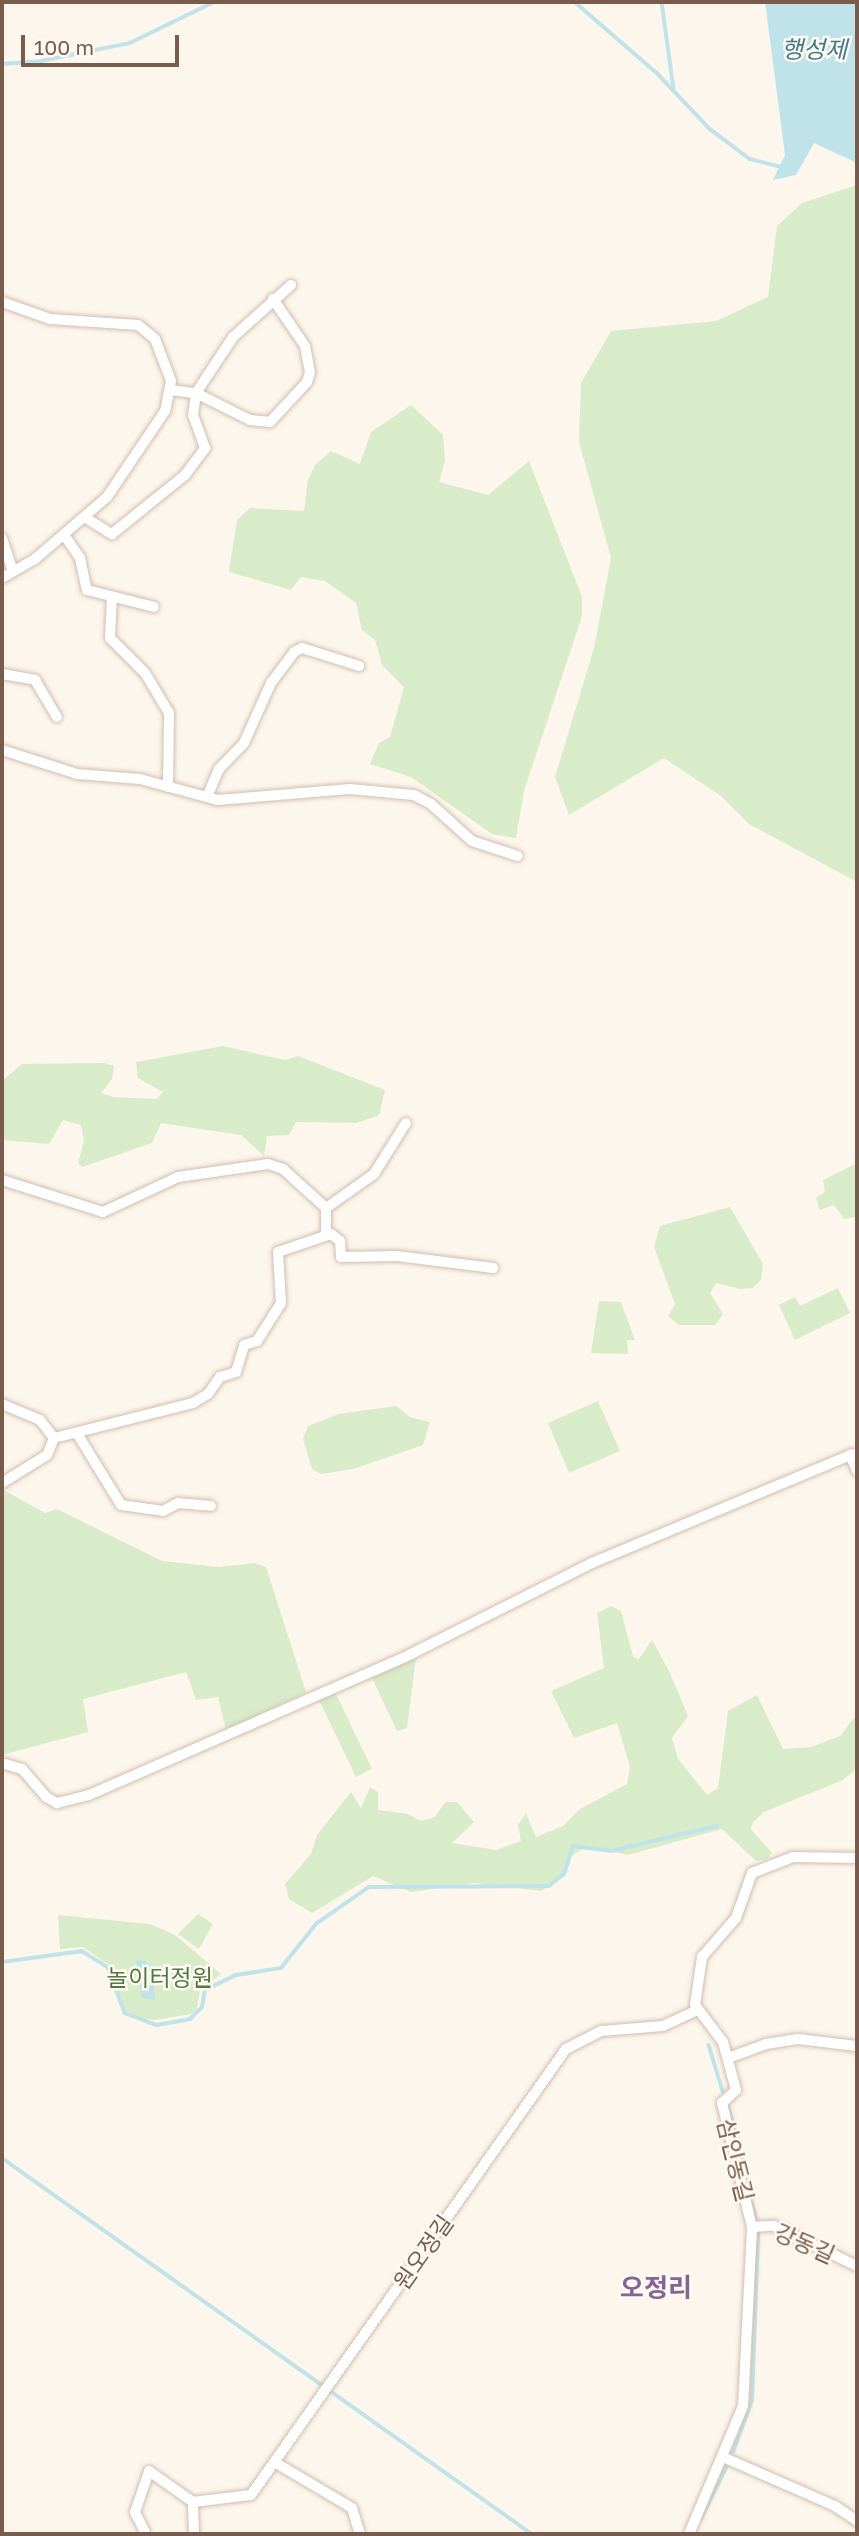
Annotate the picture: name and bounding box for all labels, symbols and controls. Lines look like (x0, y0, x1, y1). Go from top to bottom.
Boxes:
scale bar (24, 21, 182, 65)
text: 100 m (34, 34, 94, 60)
water label: 행성제 (781, 35, 847, 63)
park label: 놀이터정원 (107, 1963, 213, 1991)
street label: 삼인동길 (712, 2116, 760, 2204)
street label: 원오정길 (387, 2209, 459, 2295)
street label: 강동길 (770, 2217, 840, 2269)
district label: 오정리 (620, 2272, 692, 2304)

